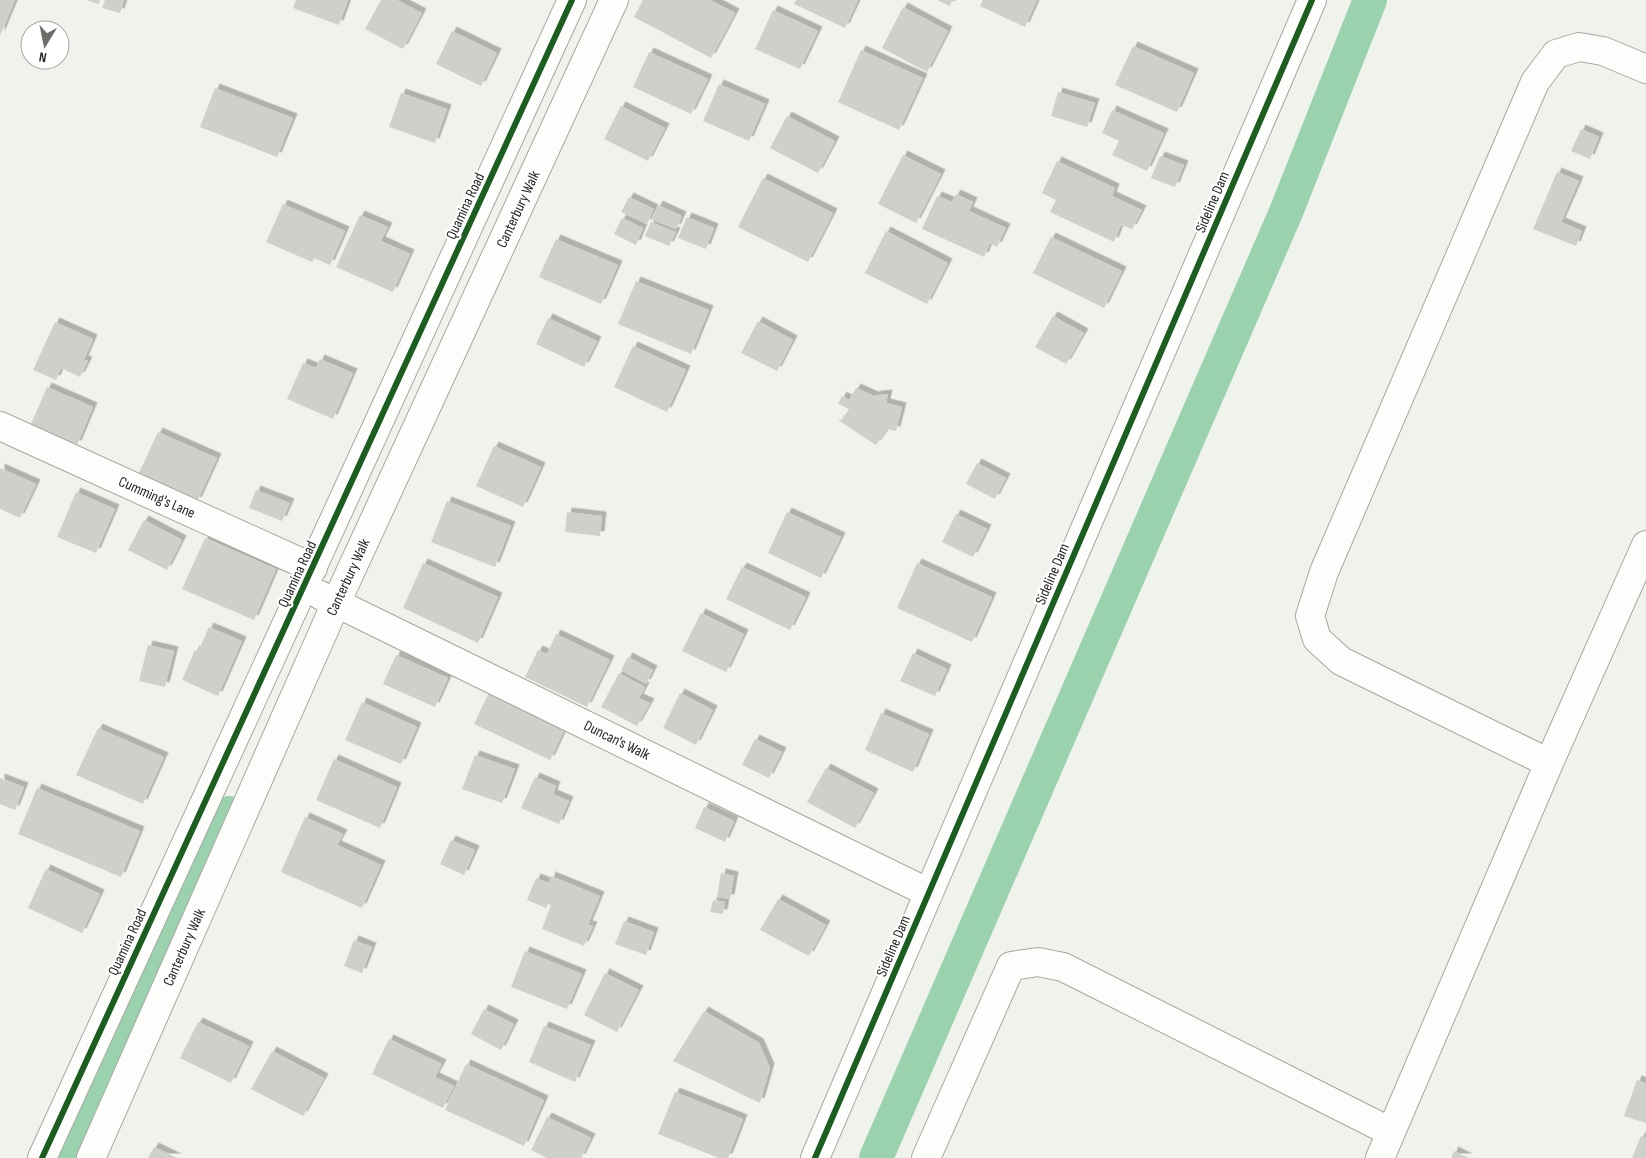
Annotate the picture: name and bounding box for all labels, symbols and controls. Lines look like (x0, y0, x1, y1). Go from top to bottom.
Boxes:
north arrow (20, 20, 70, 70)
text: N (38, 48, 48, 66)
street label: Canterbury Walk (492, 167, 545, 251)
street label: Sideline Dam (1191, 169, 1234, 236)
street label: Quamina Road (442, 170, 489, 243)
street label: Cumming's Lane (116, 472, 198, 523)
street label: Canterbury Walk (322, 535, 375, 619)
street label: Quamina Road (274, 538, 321, 611)
street label: Sideline Dam (1031, 541, 1074, 608)
street label: Duncan's Walk (581, 716, 653, 765)
street label: Canterbury Walk (159, 905, 210, 989)
street label: Quamina Road (104, 906, 151, 979)
street label: Sideline Dam (872, 913, 915, 980)

